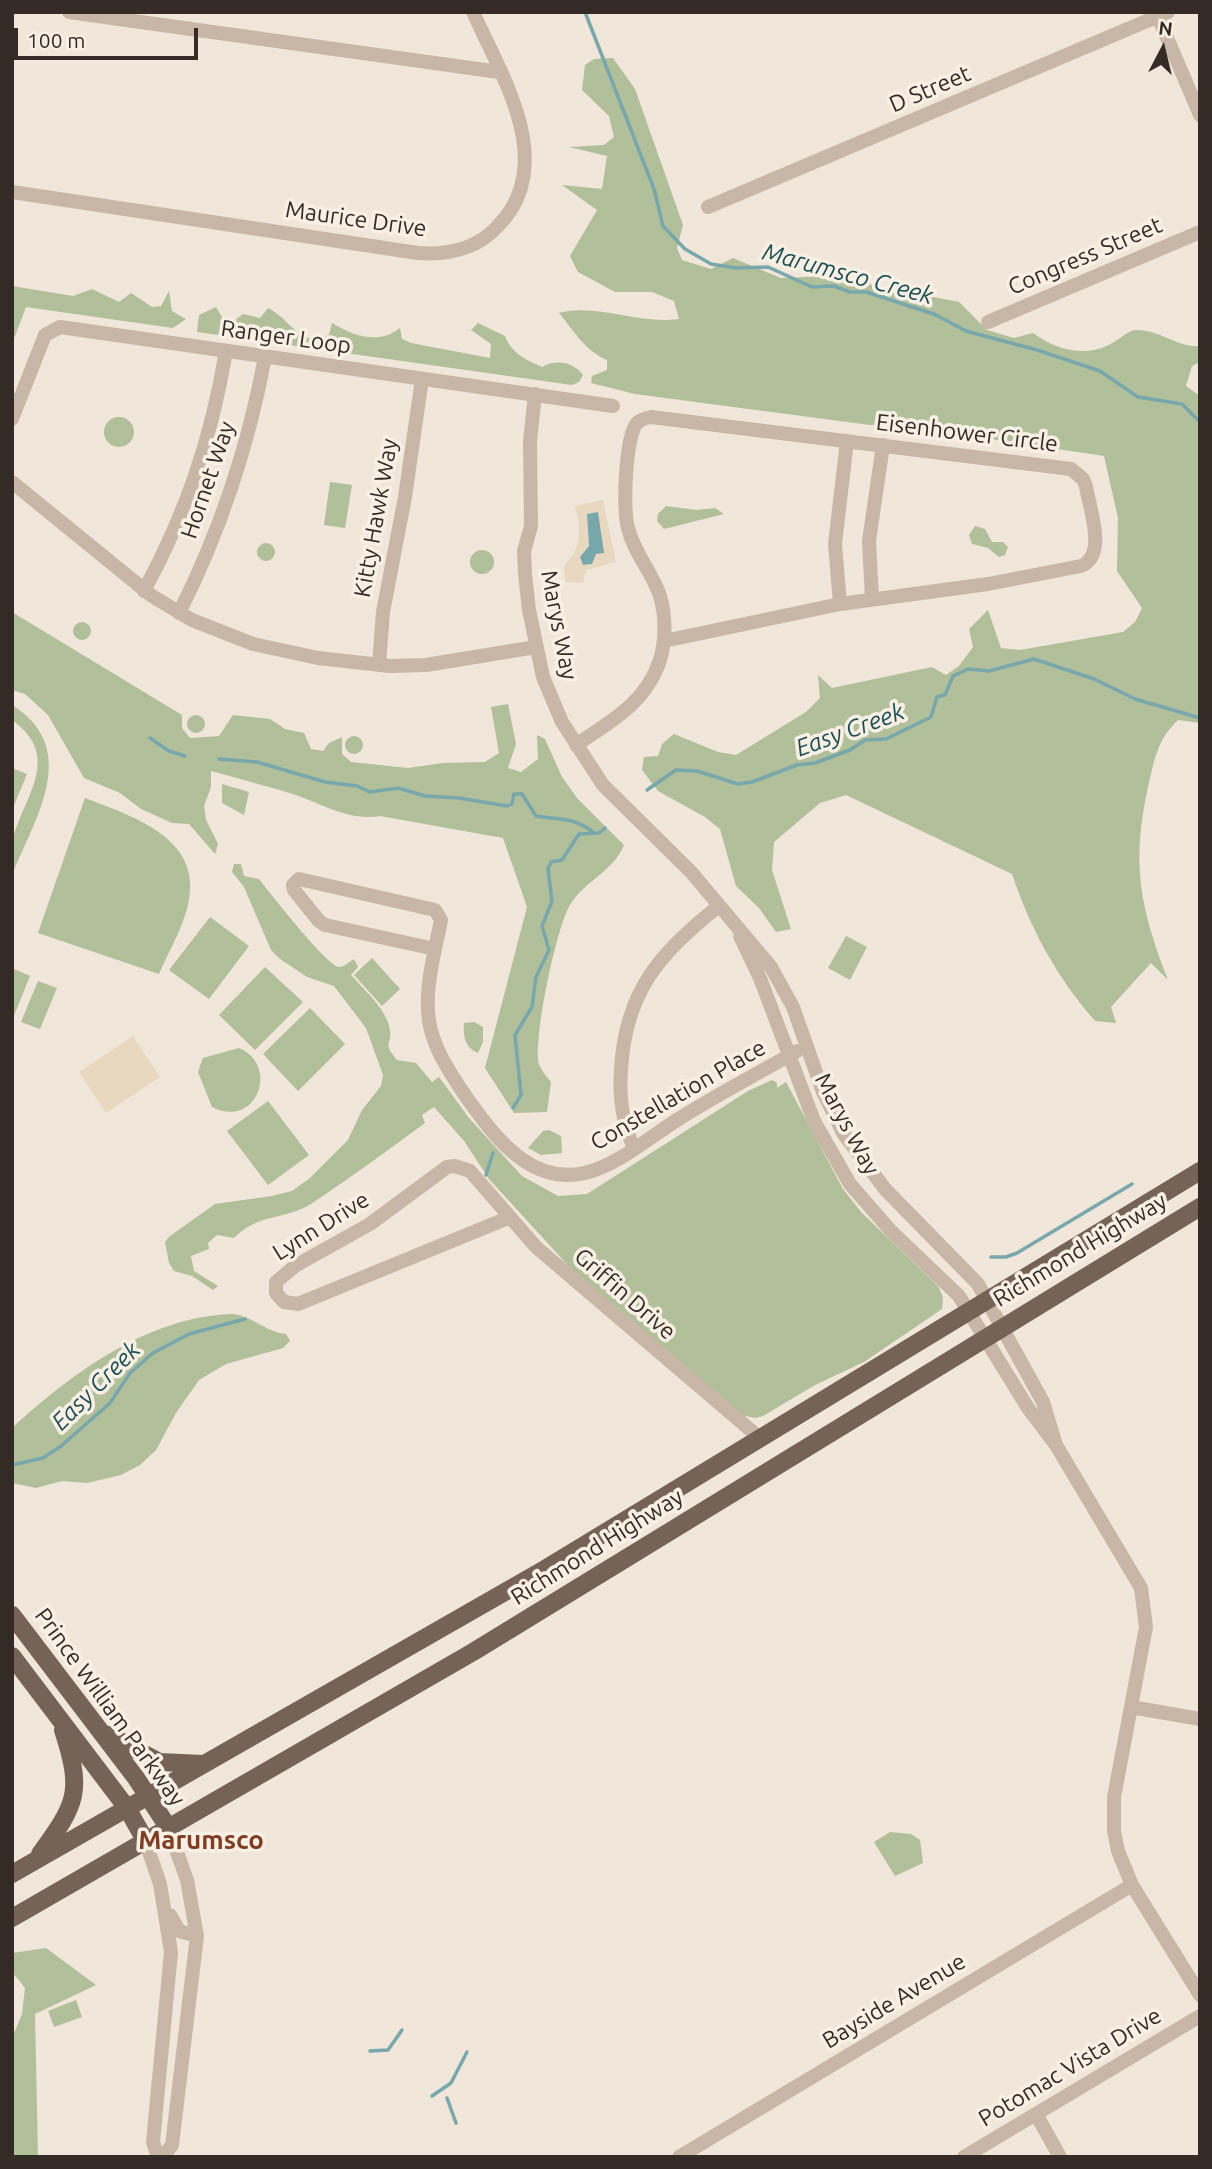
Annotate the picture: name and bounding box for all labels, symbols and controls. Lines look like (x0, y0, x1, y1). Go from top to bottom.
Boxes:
scale bar (18, 14, 201, 58)
north arrow (1128, 14, 1198, 84)
text: N (1157, 16, 1174, 40)
text: 100 m (27, 28, 85, 52)
street label: D Street (885, 60, 975, 118)
street label: Maurice Drive (284, 195, 428, 243)
street label: Congress Street (1004, 211, 1166, 301)
water label: Marumsco Creek (759, 237, 937, 311)
street label: Ranger Loop (219, 314, 353, 360)
street label: Eisenhower Circle (874, 408, 1060, 458)
street label: Hornet Way (175, 418, 241, 542)
street label: Kitty Hawk Way (348, 436, 404, 600)
street label: Marys Way (535, 568, 583, 682)
water label: Easy Creek (792, 697, 908, 763)
street label: Constellation Place (585, 1034, 771, 1156)
street label: Marys Way (809, 1068, 885, 1180)
street label: Lynn Drive (268, 1186, 374, 1266)
street label: Richmond Highway (988, 1187, 1172, 1313)
street label: Griffin Drive (569, 1242, 681, 1346)
water label: Easy Creek (46, 1336, 146, 1436)
street label: Richmond Highway (506, 1483, 688, 1611)
street label: Prince William Parkway (29, 1603, 191, 1811)
district label: Marumsco (138, 1824, 264, 1856)
street label: Bayside Avenue (817, 1947, 971, 2055)
street label: Potomac Vista Drive (974, 2002, 1166, 2132)

